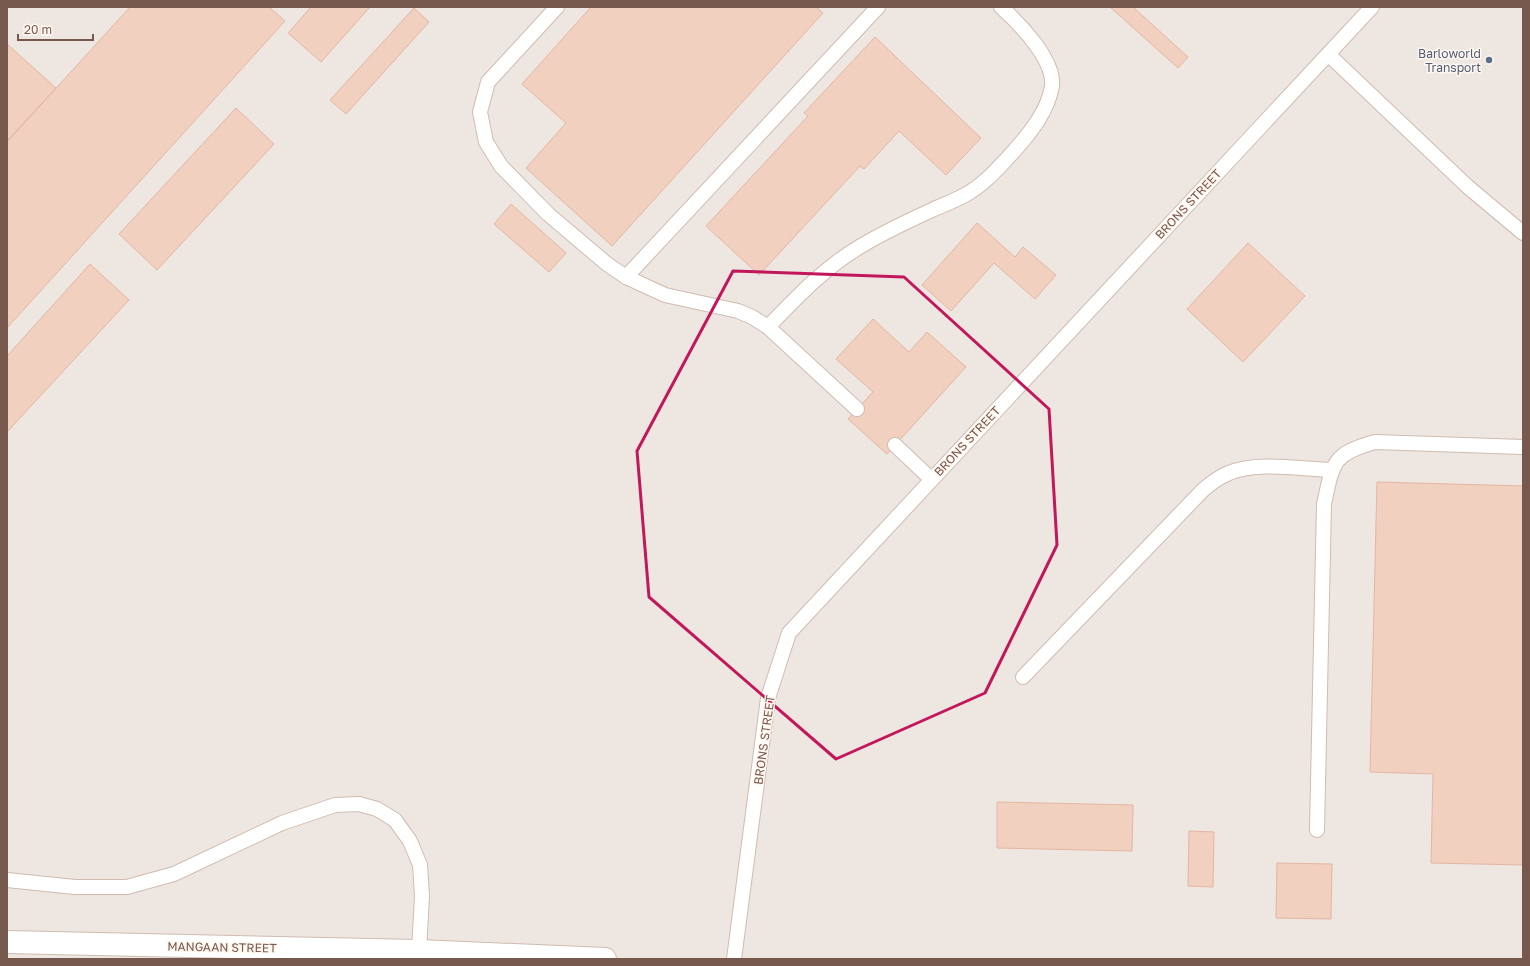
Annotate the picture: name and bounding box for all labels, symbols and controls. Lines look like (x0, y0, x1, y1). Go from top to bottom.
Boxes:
scale bar (18, 16, 93, 42)
text: 20 m (24, 22, 52, 37)
place label: Barloworld Transport (1418, 46, 1481, 75)
marker: Barloworld Transport (1484, 55, 1494, 65)
street label: BRONS STREET (1152, 165, 1225, 242)
street label: BRONS STREET (931, 402, 1004, 479)
street label: BRONS STREET (750, 694, 778, 786)
street label: MANGAAN STREET (167, 939, 277, 955)

